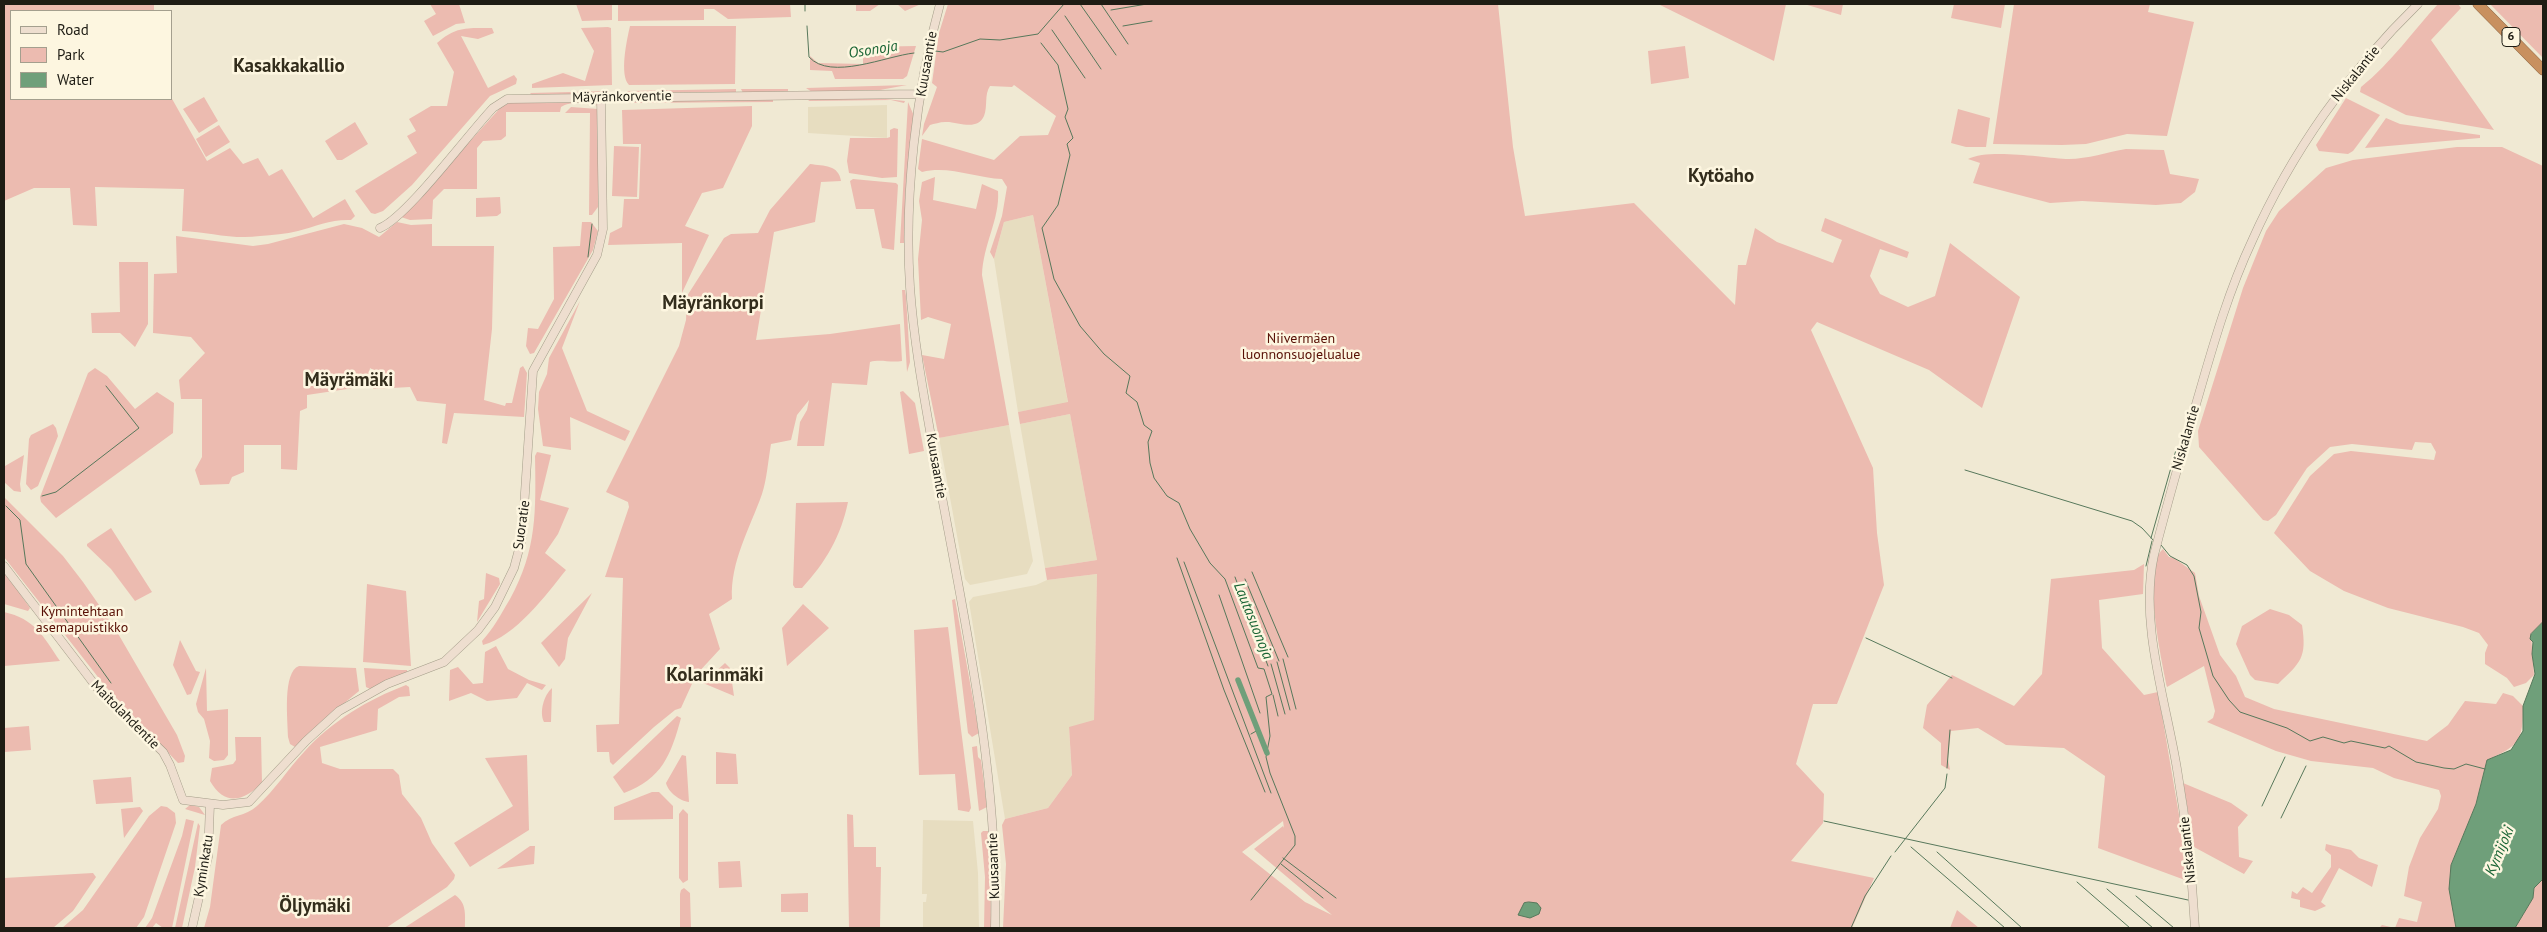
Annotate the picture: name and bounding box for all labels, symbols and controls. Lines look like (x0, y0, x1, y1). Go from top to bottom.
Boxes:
legend (10, 10, 172, 100)
text: Road (57, 20, 89, 39)
road number: 6 (2502, 28, 2520, 46)
street label: Kuusaantie (913, 30, 941, 98)
water label: Osonoja (847, 37, 899, 63)
street label: Niskalantie (2328, 43, 2384, 105)
text: Park (57, 45, 85, 64)
district label: Kasakkakallio (233, 56, 345, 78)
text: Water (57, 70, 94, 89)
street label: Mäyränkorventie (572, 88, 672, 106)
district label: Kytöaho (1688, 166, 1754, 188)
district label: Mäyränkorpi (662, 293, 764, 315)
park label: Niivermäen luonnonsuojelualue (1242, 331, 1360, 364)
district label: Mäyrämäki (305, 370, 393, 392)
street label: Niskalantie (2169, 403, 2203, 473)
street label: Kuusaantie (922, 432, 950, 500)
street label: Suoratie (510, 499, 534, 551)
water label: Lautasuonoja (1229, 580, 1277, 662)
park label: Kymintehtaan asemapuistikko (36, 604, 128, 636)
district label: Kolarinmäki (666, 665, 764, 687)
street label: Maitolahdentie (87, 677, 163, 753)
street label: Niskalantie (2176, 816, 2200, 884)
water label: Kymijoki (2482, 824, 2518, 878)
street label: Kuusaantie (984, 833, 1004, 899)
street label: Kyminkatu (191, 834, 217, 898)
district label: Öljymäki (279, 896, 351, 918)

